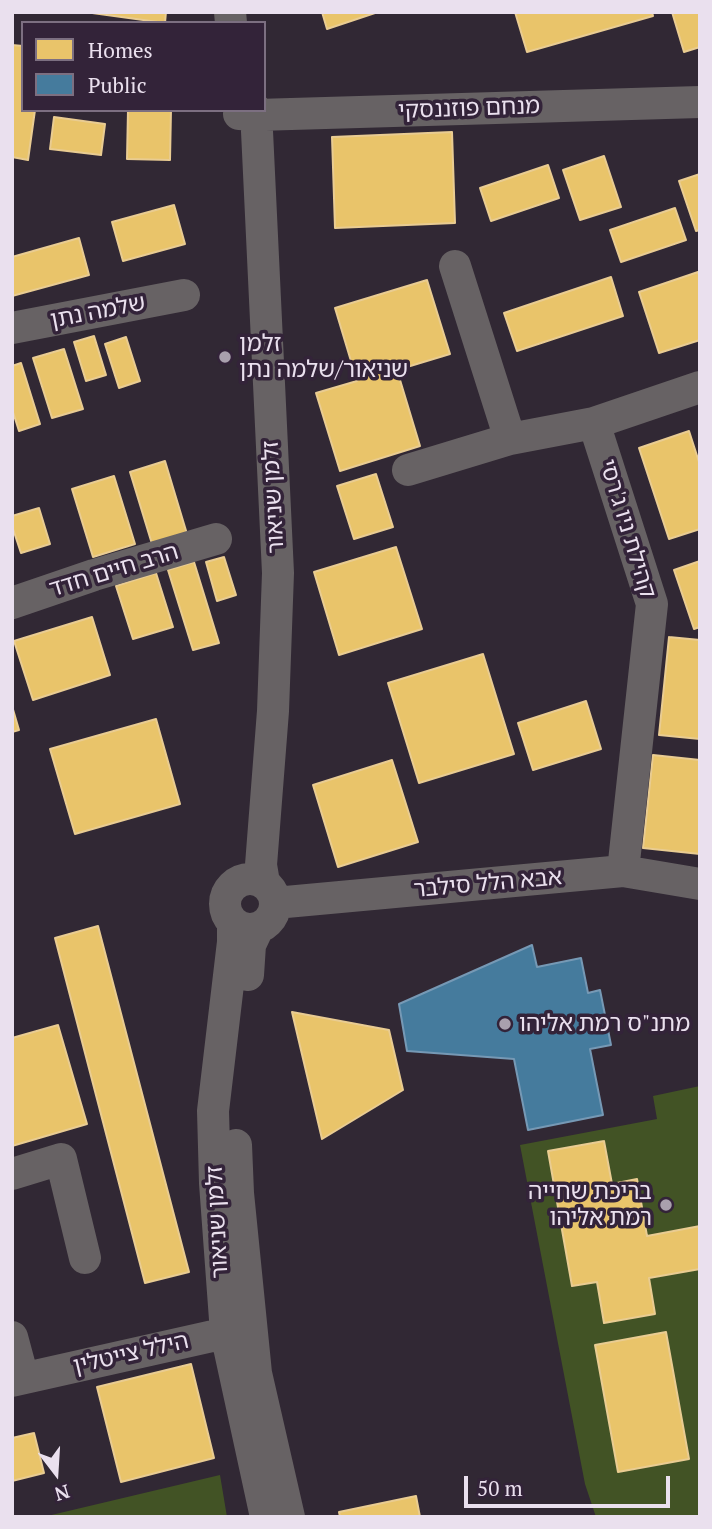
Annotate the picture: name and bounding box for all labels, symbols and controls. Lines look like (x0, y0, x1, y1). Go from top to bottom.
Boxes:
legend (21, 21, 266, 112)
text: Homes (88, 36, 153, 64)
text: Public (88, 71, 146, 99)
street label: מנחם פוזננסקי (397, 93, 541, 125)
street label: שלמה נתן (48, 289, 148, 335)
place label: זלמן שניאור/שלמה נתן (239, 330, 408, 384)
marker: זלמן שניאור/שלמה נתן (217, 349, 233, 365)
street label: זלמן שניאור (257, 440, 291, 554)
street label: קהילת ניו ג'רסי (593, 456, 661, 602)
street label: הרב חיים חדד (46, 538, 182, 604)
street label: אבא הלל סילבר (413, 864, 563, 904)
place label: מתנ"ס רמת אליהו (519, 1010, 690, 1038)
marker: מתנ"ס רמת אליהו (497, 1016, 513, 1032)
street label: זלמן שניאור (201, 1165, 235, 1279)
place label: בריכת שחייה רמת אליהו (528, 1178, 652, 1232)
marker: בריכת שחייה רמת אליהו (658, 1197, 674, 1213)
street label: הילל צייטלין (71, 1327, 191, 1381)
north arrow (21, 1438, 91, 1508)
scale bar (467, 1462, 674, 1506)
text: 50 m (477, 1474, 523, 1502)
text: N (52, 1480, 73, 1508)

